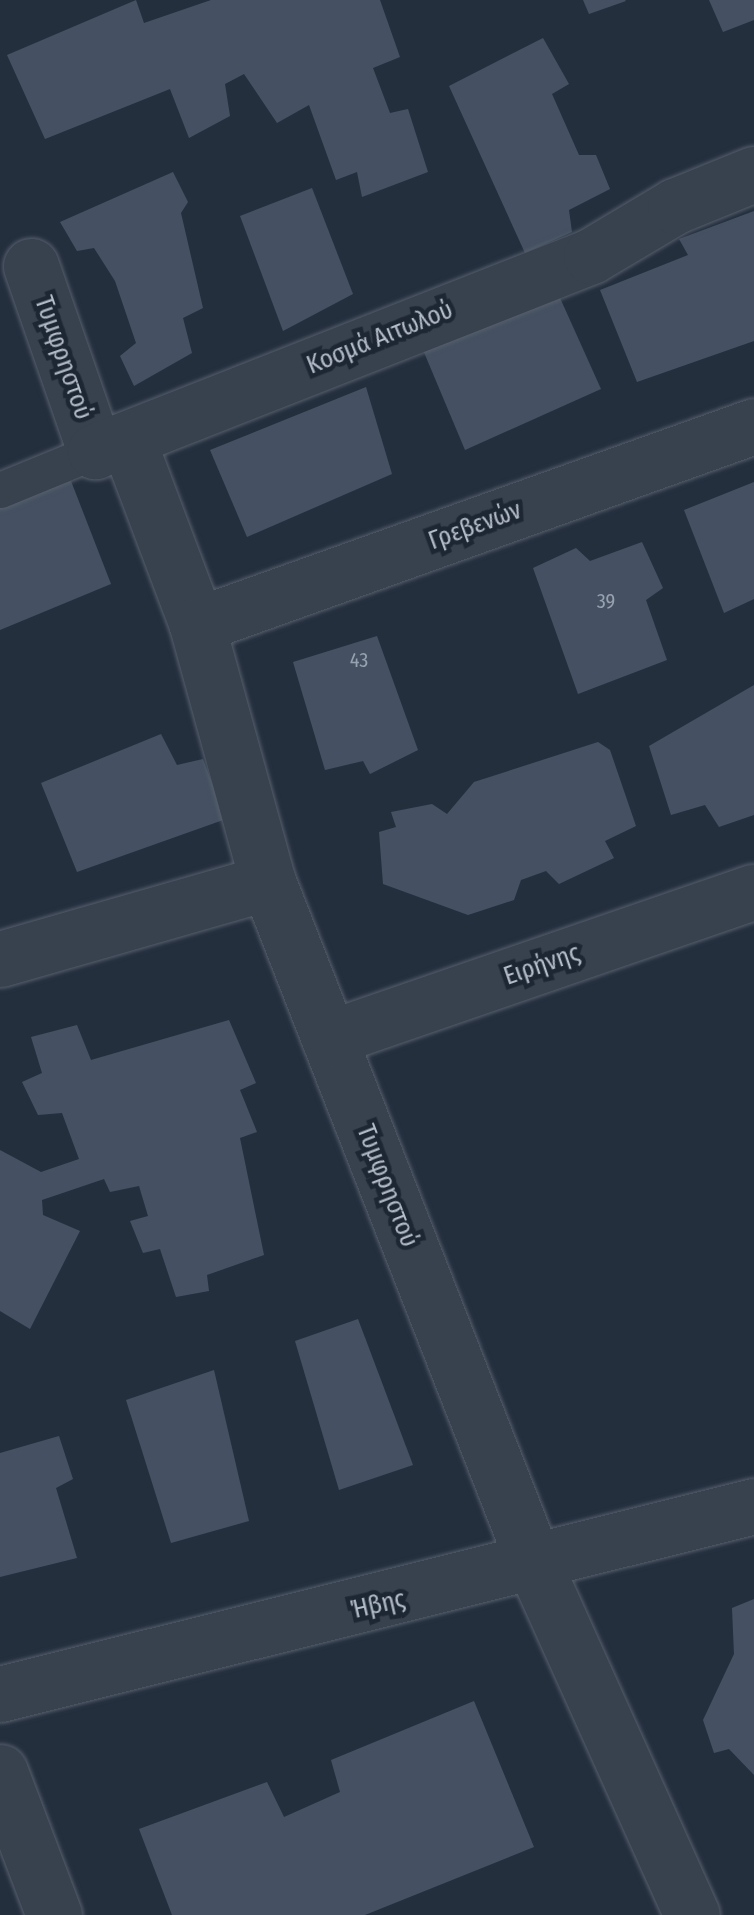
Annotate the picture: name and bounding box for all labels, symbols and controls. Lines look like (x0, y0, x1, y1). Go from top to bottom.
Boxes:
street label: Τυμφρηστού (28, 292, 98, 424)
street label: Κοσμά Αιτωλού (303, 295, 457, 381)
street label: Γρεβενών (425, 495, 525, 557)
house number: 39 (597, 589, 615, 613)
house number: 43 (350, 648, 368, 672)
street label: Ειρήνης (500, 938, 584, 992)
street label: Τυμφρηστού (350, 1121, 424, 1251)
street label: Ήβης (348, 1584, 408, 1626)

